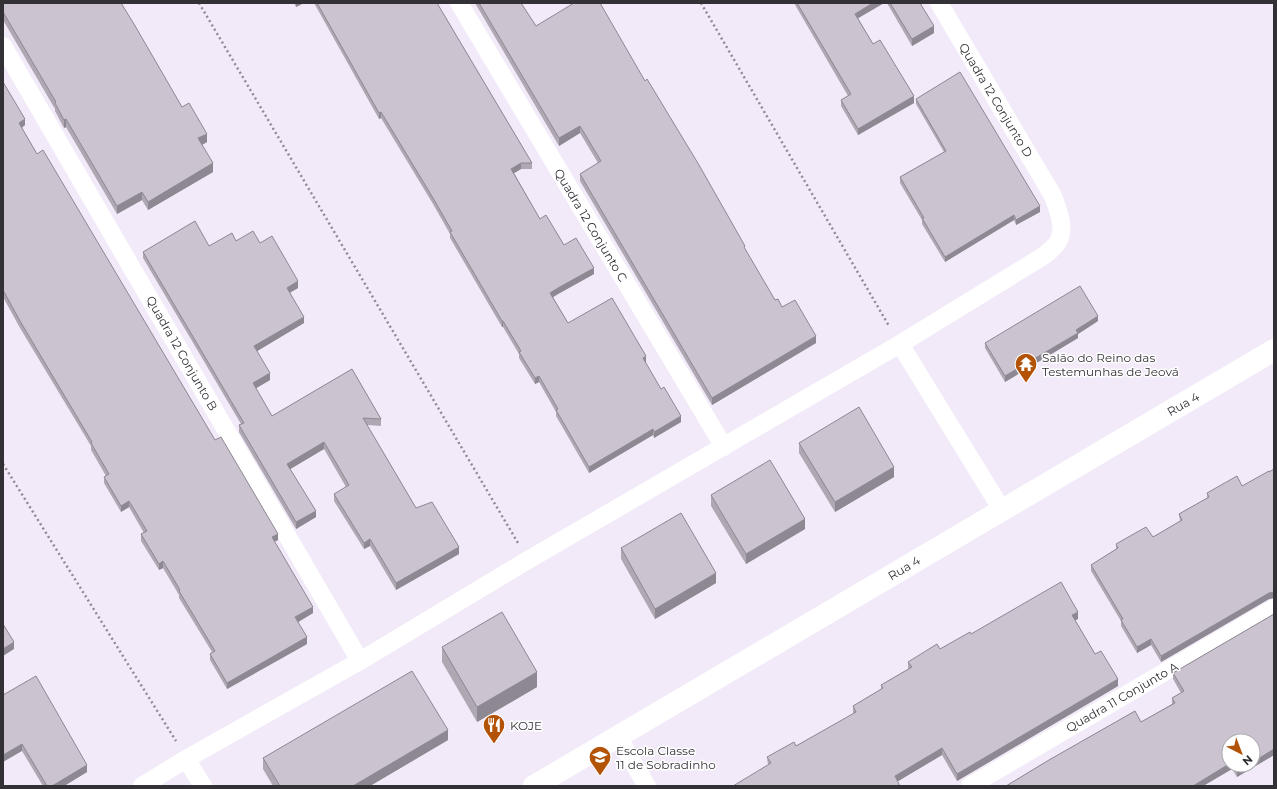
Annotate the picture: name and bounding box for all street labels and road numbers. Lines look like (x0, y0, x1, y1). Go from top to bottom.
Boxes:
street label: Quadra 12 Conjunto D (956, 40, 1036, 160)
street label: Quadra 12 Conjunto C (551, 166, 631, 285)
street label: Quadra 12 Conjunto B (143, 293, 221, 413)
street label: Rua 4 (1164, 389, 1202, 419)
street label: Rua 4 (885, 553, 923, 583)
street label: Quadra 11 Conjunto A (1063, 659, 1181, 735)

